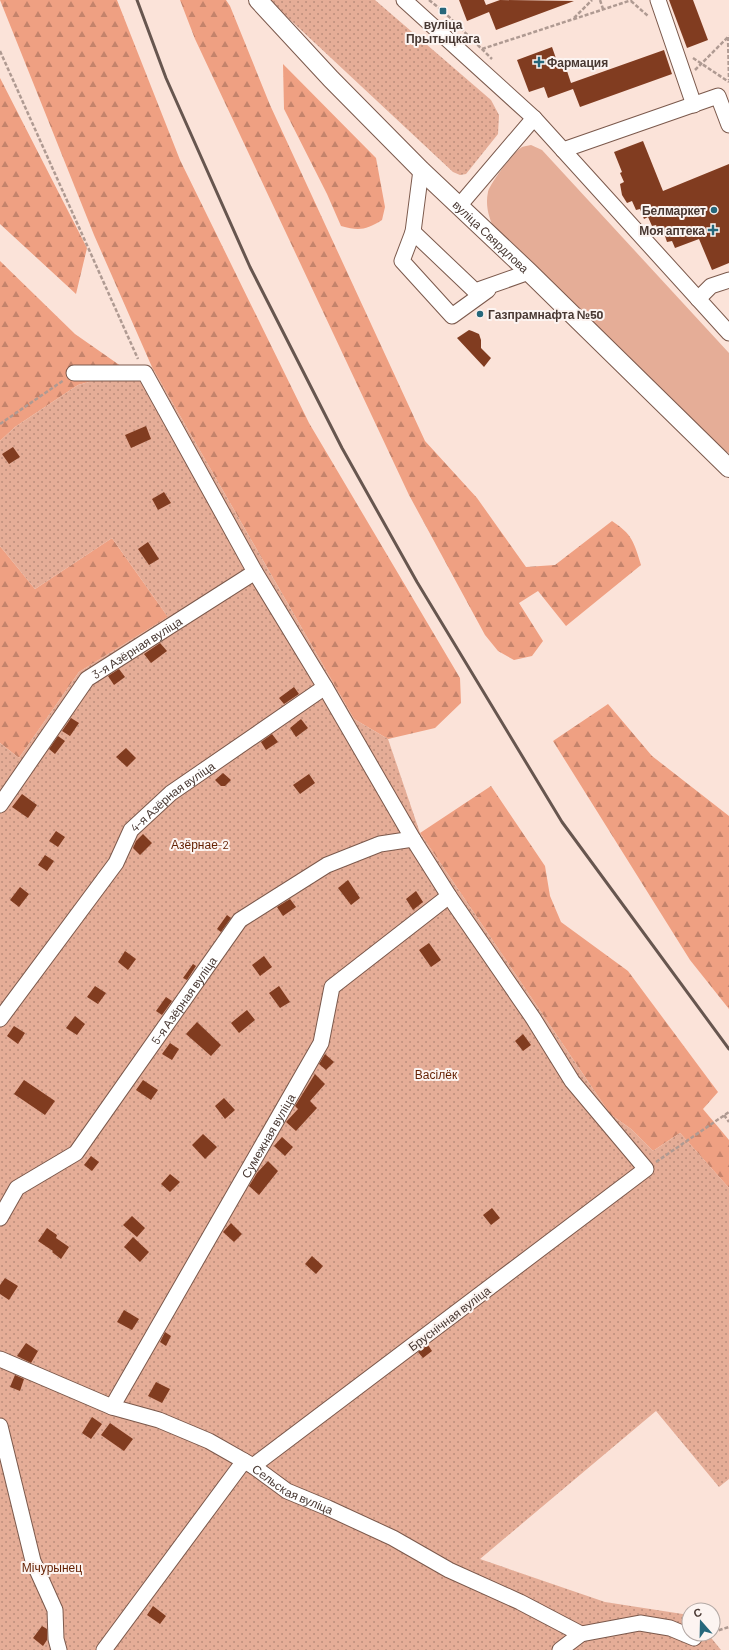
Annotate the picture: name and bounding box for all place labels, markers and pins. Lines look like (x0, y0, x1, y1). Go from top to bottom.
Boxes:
marker: вуліца Прытыцкага (438, 6, 448, 16)
place label: вуліца Прытыцкага (406, 17, 480, 46)
place label: Фармация (547, 55, 608, 70)
marker: Фармация (534, 57, 544, 67)
place label: Белмаркет (642, 203, 706, 218)
marker: Белмаркет (709, 205, 719, 215)
place label: Моя аптека (639, 223, 705, 237)
marker: Моя аптека (708, 225, 718, 235)
place label: Газпрамнафта №50 (488, 307, 604, 322)
marker: Газпрамнафта №50 (475, 309, 485, 319)

